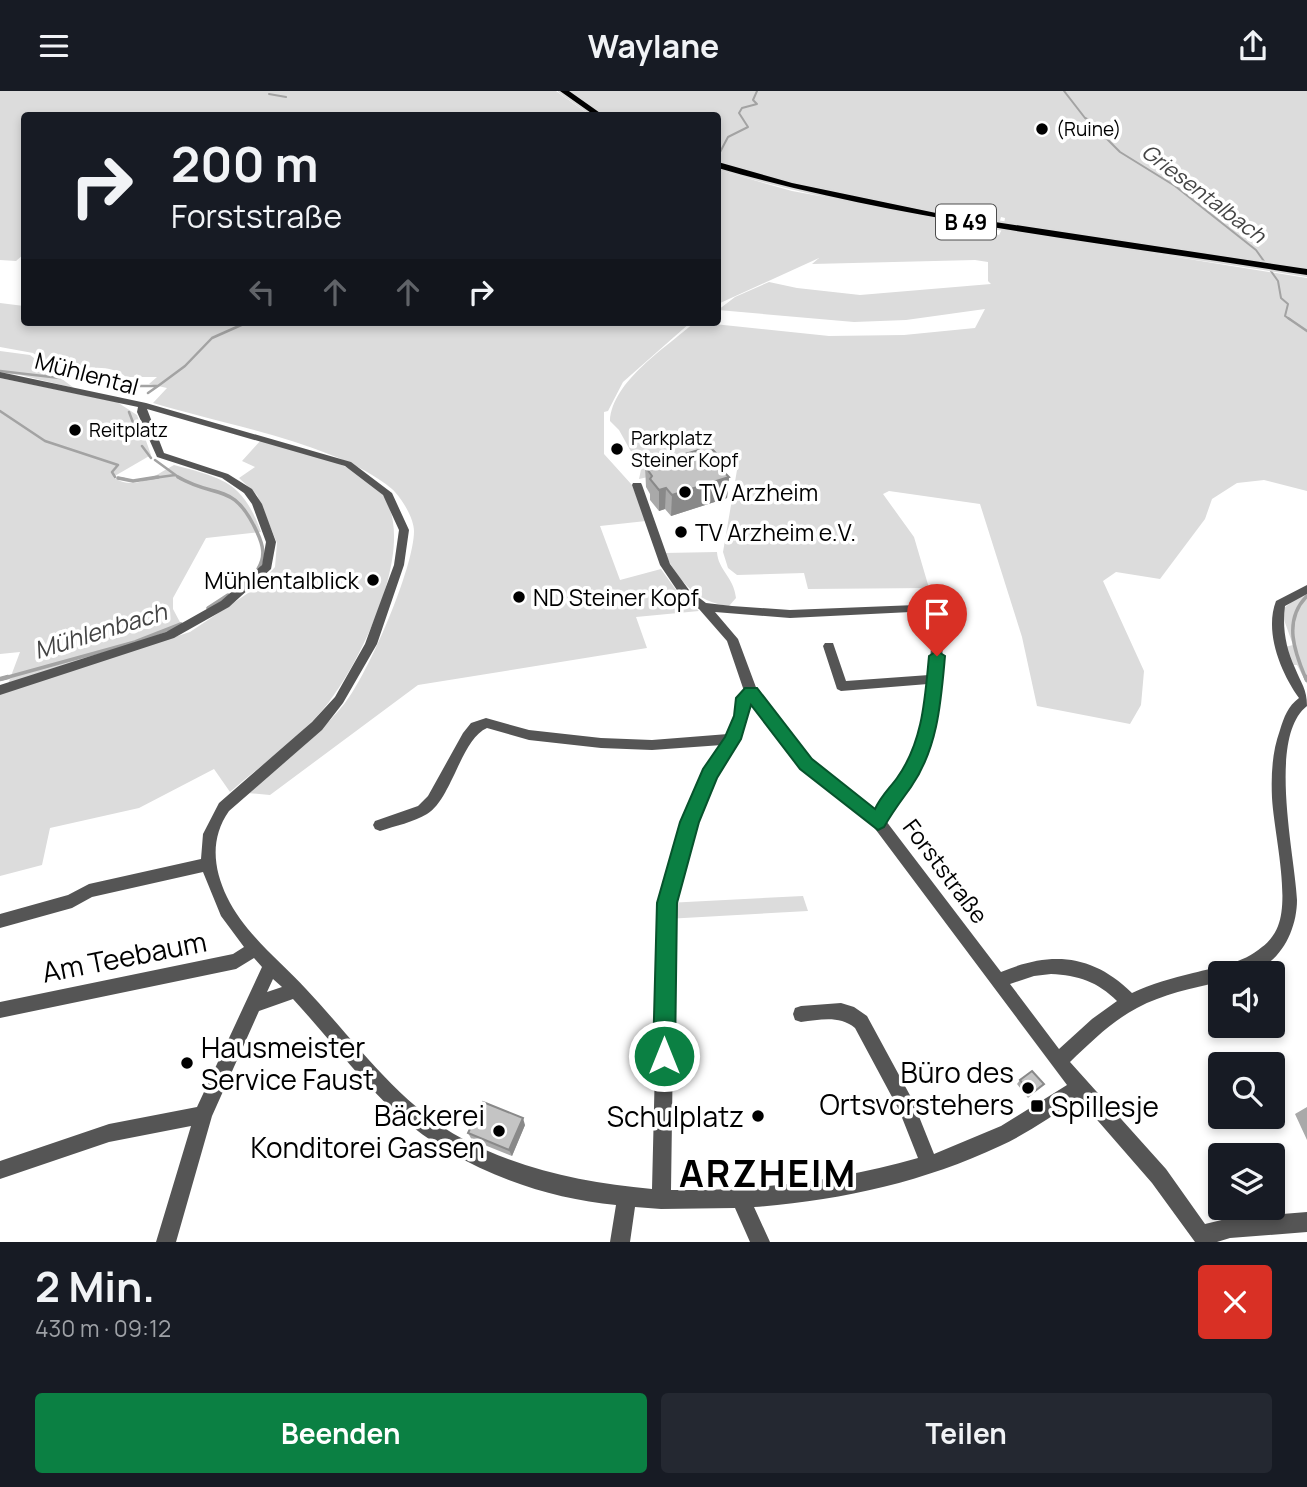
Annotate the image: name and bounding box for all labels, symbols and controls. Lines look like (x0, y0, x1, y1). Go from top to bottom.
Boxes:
text: Waylane (588, 24, 719, 68)
icon: menu (35, 27, 73, 65)
icon: share (1234, 27, 1272, 65)
place label: (Ruine) (1056, 116, 1121, 142)
marker: (Ruine) (1034, 121, 1050, 137)
text: 200 m (171, 130, 319, 197)
water label: Griesentalbach (1136, 137, 1273, 250)
icon: right (56, 140, 147, 231)
text: Forststraße (171, 194, 342, 238)
road number: B 49 (936, 205, 996, 239)
icon: left (243, 273, 281, 311)
icon: ahead (316, 273, 354, 311)
icon: ahead (389, 273, 427, 311)
icon: right (462, 273, 500, 311)
street label: Mühlental (32, 344, 142, 402)
place label: Reitplatz (89, 417, 168, 443)
marker: Reitplatz (67, 422, 83, 438)
place label: Parkplatz Steiner Kopf (631, 425, 738, 473)
marker: Parkplatz Steiner Kopf (609, 441, 625, 457)
place label: TV Arzheim (699, 476, 818, 508)
marker: TV Arzheim (677, 484, 693, 500)
place label: TV Arzheim e.V. (695, 516, 856, 548)
marker: TV Arzheim e.V. (673, 524, 689, 540)
place label: Mühlentalblick (204, 564, 360, 596)
marker: Mühlentalblick (365, 572, 381, 588)
place label: ND Steiner Kopf (533, 581, 699, 613)
pin (907, 584, 967, 656)
marker: ND Steiner Kopf (511, 589, 527, 605)
water label: Mühlenbach (30, 594, 171, 666)
icon: arrive (918, 595, 956, 633)
street label: Forststraße (896, 812, 996, 930)
street label: Am Teebaum (39, 921, 209, 991)
map controls (1208, 961, 1285, 1220)
button: sound (1208, 961, 1285, 1038)
position arrow (627, 1019, 701, 1093)
place label: Hausmeister Service Faust (201, 1028, 374, 1098)
button: search (1208, 1052, 1285, 1129)
place label: Büro des Ortsvorstehers (820, 1053, 1014, 1123)
marker: Hausmeister Service Faust (179, 1055, 195, 1071)
marker: Büro des Ortsvorstehers (1020, 1080, 1036, 1096)
place label: Spillesje (1051, 1087, 1159, 1125)
place label: Bäckerei Konditorei Gassen (250, 1096, 485, 1166)
place label: Schulplatz (607, 1097, 744, 1135)
marker: Spillesje (1029, 1098, 1045, 1114)
marker: Schulplatz (750, 1108, 766, 1124)
marker: Bäckerei Konditorei Gassen (491, 1123, 507, 1139)
button: layers (1208, 1143, 1285, 1220)
district label: ARZHEIM (679, 1148, 857, 1198)
text: 2 Min. (35, 1257, 155, 1315)
button: close (1198, 1265, 1272, 1339)
text: 430 m · 09:12 (35, 1312, 171, 1344)
button: Beenden (35, 1393, 647, 1473)
button: Teilen (661, 1393, 1272, 1473)

